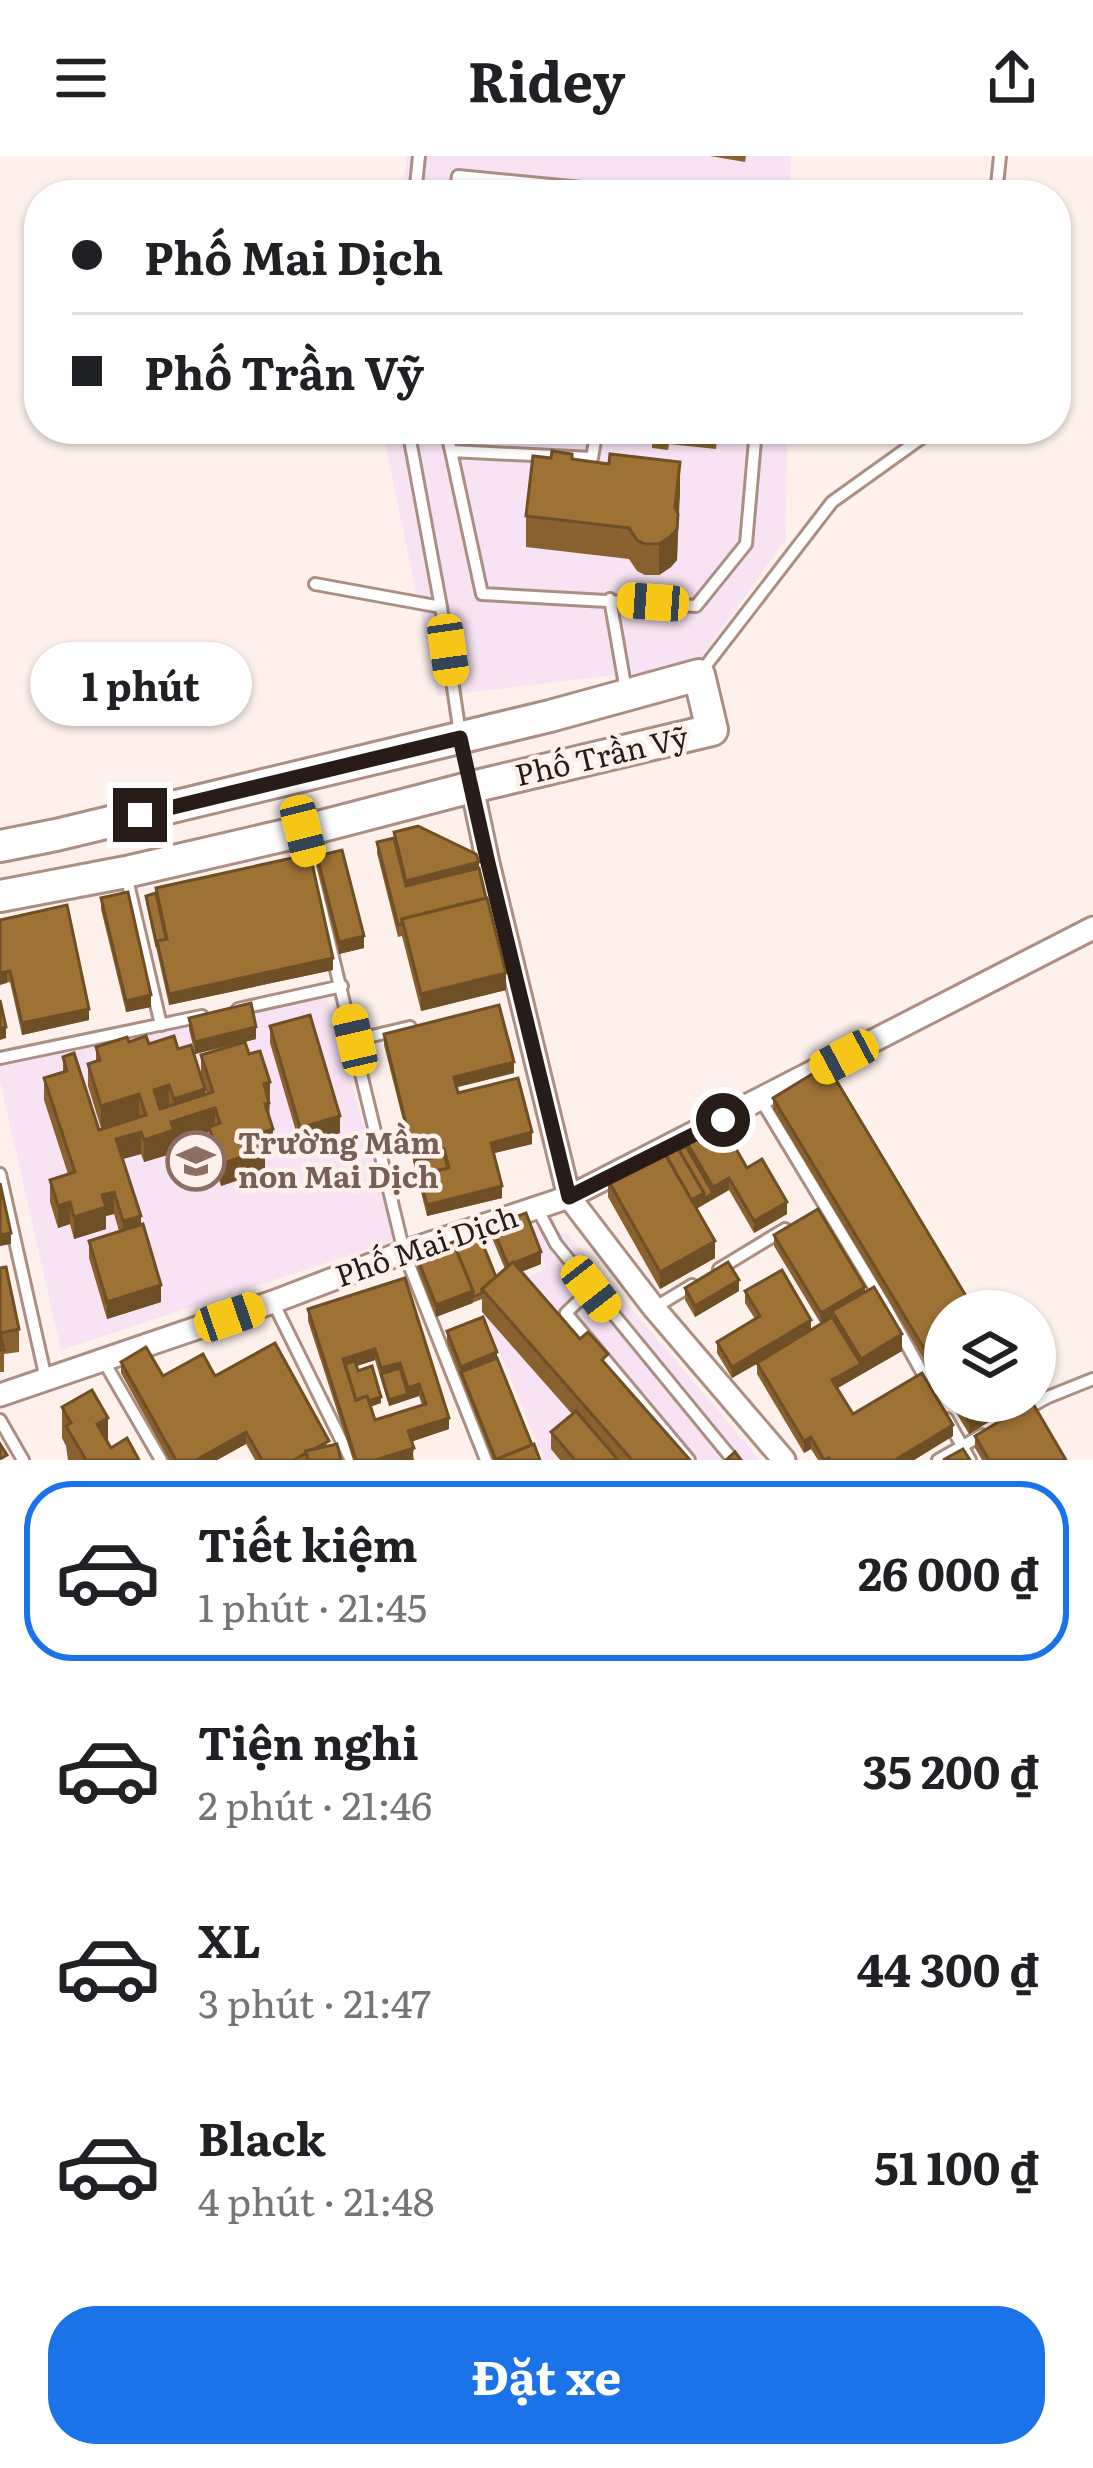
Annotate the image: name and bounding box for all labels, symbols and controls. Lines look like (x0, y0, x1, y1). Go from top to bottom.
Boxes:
text: Ridey (468, 38, 625, 119)
icon: menu (48, 45, 114, 111)
icon: share (979, 45, 1045, 111)
text: Phố Mai Dịch (144, 222, 443, 289)
text: Phố Trần Vỹ (144, 337, 424, 404)
car (616, 582, 690, 622)
car (425, 612, 471, 688)
callout: 1 phút (29, 641, 251, 725)
text: 1 phút (82, 655, 200, 713)
street label: Phố Trần Vỹ (510, 713, 693, 795)
route end (113, 788, 167, 842)
car (277, 792, 329, 870)
car (329, 1001, 381, 1079)
car (804, 1024, 884, 1090)
route start (696, 1093, 750, 1147)
place label: Trường Mầm non Mai Dịch (238, 1119, 440, 1197)
school or university icon: Trường Mầm non Mai Dịch (165, 1130, 227, 1192)
street label: Phố Mai Dịch (329, 1192, 523, 1296)
car (555, 1250, 627, 1328)
car (190, 1288, 270, 1346)
map controls (924, 1290, 1056, 1422)
button: layers (924, 1290, 1056, 1422)
text: Tiết kiệm (198, 1509, 418, 1576)
icon: car (54, 1517, 162, 1625)
text: 26 000 ₫ (858, 1538, 1039, 1605)
text: 1 phút · 21:45 (198, 1576, 427, 1634)
text: Tiện nghi (198, 1707, 419, 1774)
icon: car (54, 1715, 162, 1823)
text: 35 200 ₫ (863, 1736, 1039, 1803)
text: 2 phút · 21:46 (198, 1774, 432, 1832)
text: XL (198, 1905, 261, 1972)
icon: car (54, 1913, 162, 2021)
text: 44 300 ₫ (857, 1934, 1039, 2001)
text: 3 phút · 21:47 (198, 1972, 431, 2030)
text: Black (198, 2103, 326, 2170)
icon: car (54, 2111, 162, 2219)
text: 51 100 ₫ (874, 2132, 1039, 2199)
text: 4 phút · 21:48 (198, 2170, 434, 2228)
button: Đặt xe (48, 2306, 1045, 2444)

